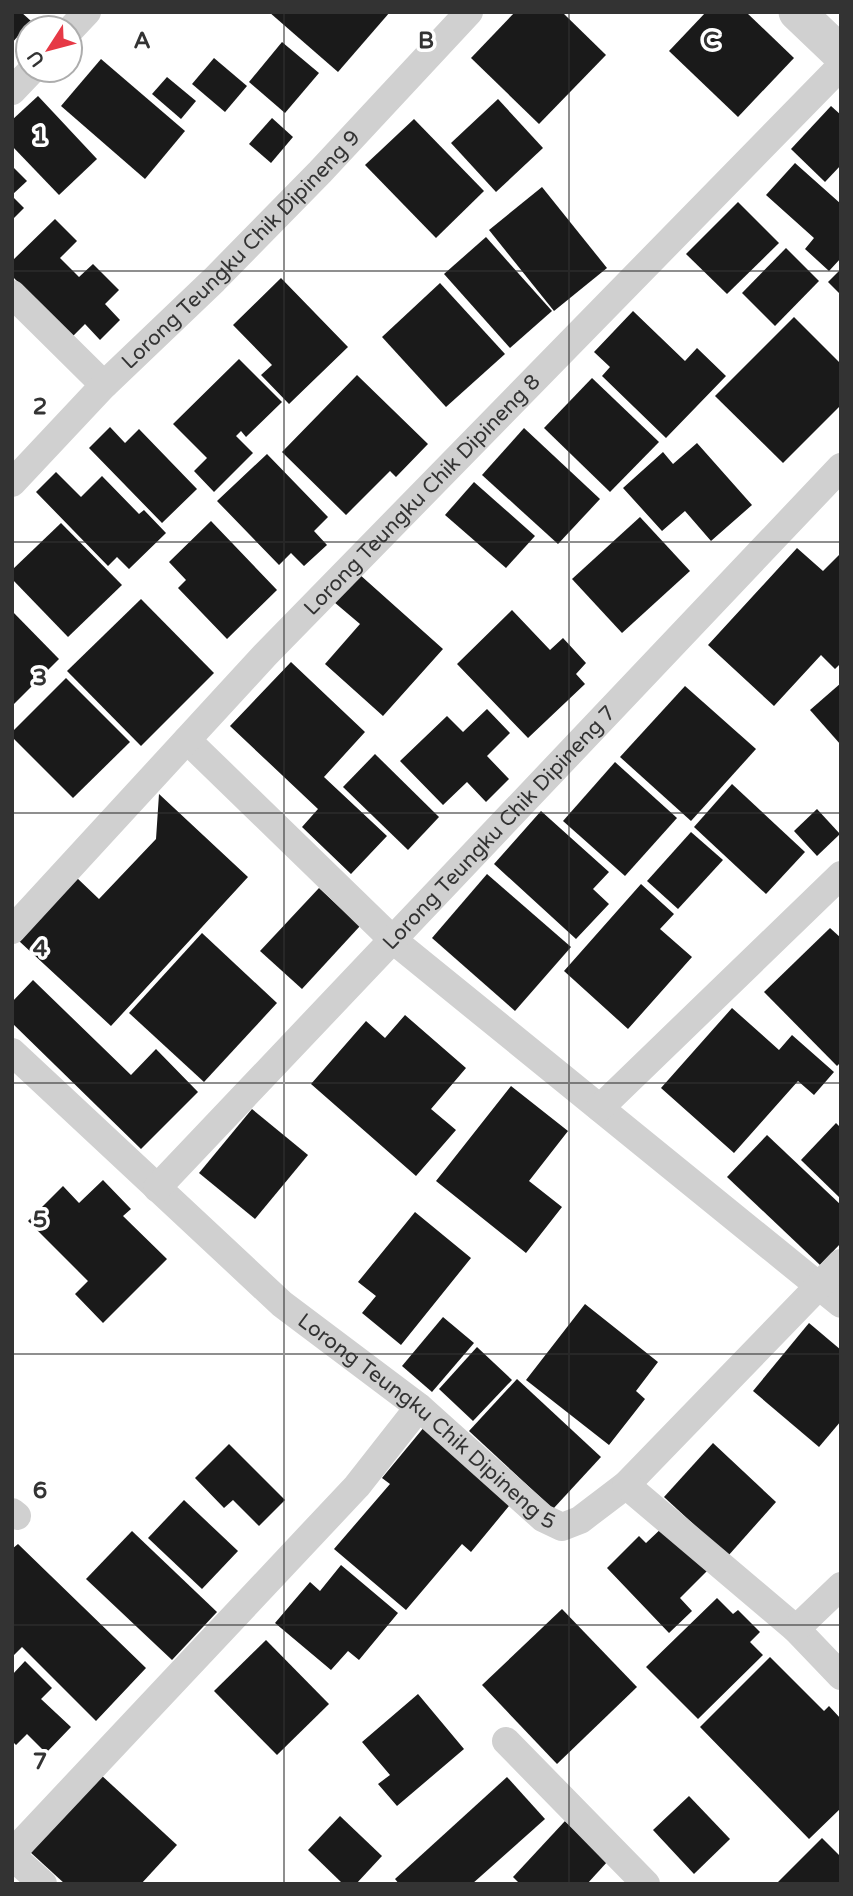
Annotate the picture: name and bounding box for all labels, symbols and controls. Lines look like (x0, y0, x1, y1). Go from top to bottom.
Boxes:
north arrow (14, 14, 84, 84)
text: A (133, 27, 151, 55)
text: B (418, 27, 434, 55)
text: C (703, 27, 719, 55)
text: U (23, 46, 49, 71)
text: 1 (33, 122, 47, 150)
street label: Lorong Teungku Chik Dipineng 9 (116, 125, 365, 374)
street label: Lorong Teungku Chik Dipineng 8 (299, 369, 545, 620)
text: 2 (33, 393, 47, 421)
text: 3 (33, 664, 47, 692)
street label: Lorong Teungku Chik Dipineng 7 (377, 700, 621, 955)
text: 4 (33, 935, 48, 963)
text: 5 (33, 1206, 47, 1234)
street label: Lorong Teungku Chik Dipineng 5 (293, 1308, 560, 1535)
text: 6 (33, 1477, 47, 1505)
text: 7 (33, 1748, 47, 1776)

